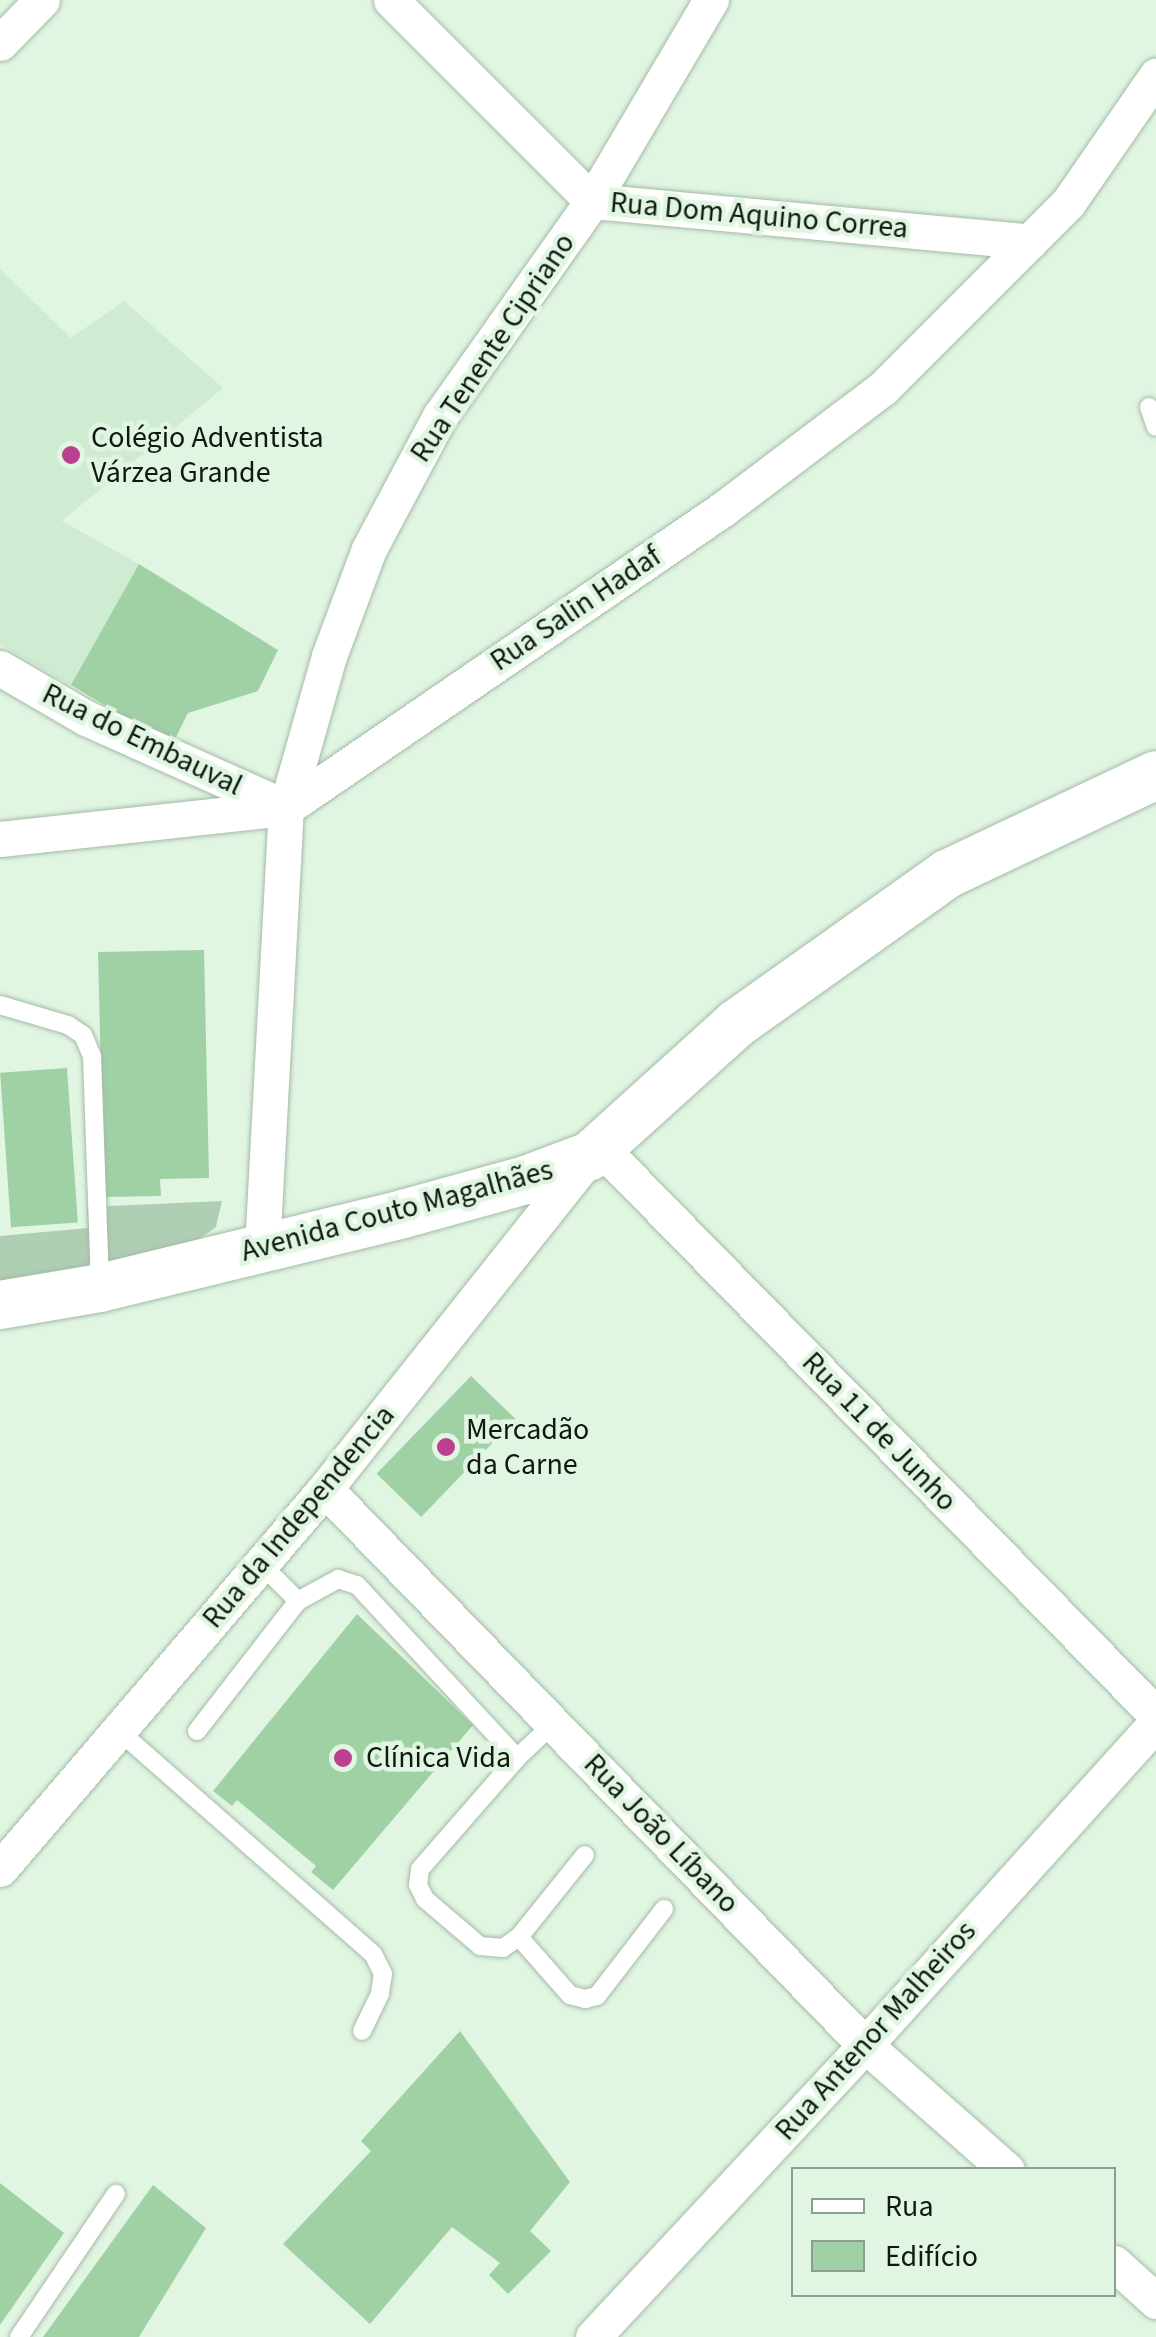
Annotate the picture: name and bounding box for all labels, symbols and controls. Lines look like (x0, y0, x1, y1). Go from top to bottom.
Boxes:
street label: Rua Dom Aquino Correa (609, 185, 909, 247)
street label: Rua Tenente Cipriano (403, 227, 583, 469)
place label: Colégio Adventista Várzea Grande (91, 420, 324, 490)
marker: Colégio Adventista Várzea Grande (60, 444, 82, 466)
street label: Rua Salin Hadaf (484, 539, 668, 679)
street label: Rua do Embauval (36, 676, 248, 804)
street label: Avenida Couto Magalhães (237, 1152, 557, 1270)
street label: Rua 11 de Junho (794, 1345, 964, 1519)
street label: Rua da Independencia (195, 1398, 403, 1636)
place label: Mercadão da Carne (466, 1412, 589, 1482)
marker: Mercadão da Carne (435, 1436, 457, 1458)
place label: Clínica Vida (366, 1740, 511, 1776)
marker: Clínica Vida (330, 1745, 356, 1771)
street label: Rua João Líbano (576, 1747, 746, 1921)
street label: Rua Antenor Malheiros (768, 1914, 984, 2148)
legend (791, 2167, 1116, 2297)
text: Rua (885, 2185, 934, 2228)
text: Edifício (885, 2235, 978, 2278)

